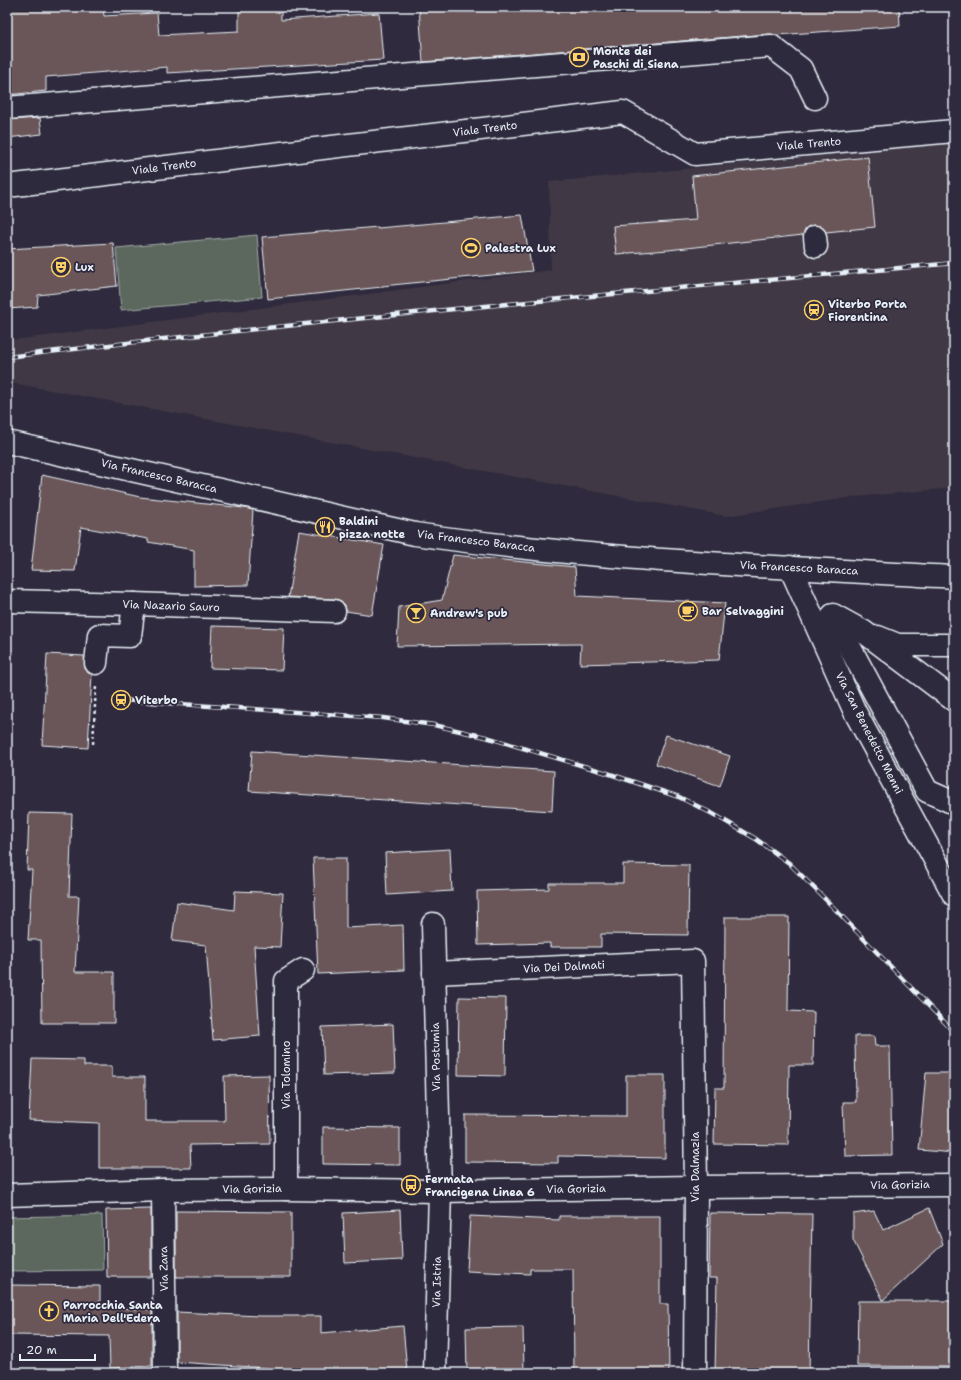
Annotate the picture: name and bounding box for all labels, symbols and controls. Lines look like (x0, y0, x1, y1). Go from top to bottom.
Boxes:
place label: Monte dei Paschi di Siena (593, 44, 679, 72)
bank icon: Monte dei Paschi di Siena (568, 46, 590, 68)
street label: Viale Trento (452, 118, 518, 140)
street label: Viale Trento (776, 134, 842, 154)
street label: Viale Trento (131, 156, 197, 178)
sports icon: Palestra Lux (460, 237, 482, 259)
place label: Palestra Lux (485, 241, 556, 256)
theatre icon: Lux (50, 256, 72, 278)
place label: Lux (75, 260, 94, 275)
place label: Viterbo Porta Fiorentina (828, 297, 907, 325)
station icon: Viterbo Porta Fiorentina (803, 299, 825, 321)
street label: Via Francesco Baracca (99, 455, 219, 497)
place label: Baldini pizza notte (339, 514, 405, 542)
restaurant icon: Baldini pizza notte (314, 516, 336, 538)
street label: Via Francesco Baracca (416, 526, 536, 556)
street label: Via Francesco Baracca (739, 557, 859, 579)
street label: Via Nazario Sauro (122, 597, 220, 615)
cafe icon: Bar Selvaggini (677, 600, 699, 622)
bar icon: Andrew's pub (405, 602, 427, 624)
place label: Bar Selvaggini (702, 604, 784, 619)
place label: Andrew's pub (430, 606, 508, 621)
street label: Via San Benedetto Menni (832, 669, 906, 797)
station icon: Viterbo (110, 689, 132, 711)
place label: Viterbo (135, 693, 178, 708)
street label: Via Dei Dalmati (523, 957, 605, 977)
street label: Via Postumia (428, 1022, 444, 1092)
street label: Via Tolomino (279, 1040, 294, 1109)
street label: Via Dalmazia (688, 1132, 703, 1202)
place label: Fermata Francigena Linea 6 (425, 1172, 535, 1200)
bus stop icon: Fermata Francigena Linea 6 (400, 1174, 422, 1196)
street label: Via Gorizia (870, 1177, 930, 1193)
street label: Via Gorizia (222, 1181, 282, 1197)
street label: Via Gorizia (546, 1181, 606, 1197)
street label: Via Zara (156, 1246, 172, 1292)
street label: Via Istria (429, 1256, 445, 1308)
place label: Parrocchia Santa Maria Dell'Edera (63, 1298, 163, 1326)
church icon: Parrocchia Santa Maria Dell'Edera (38, 1300, 60, 1322)
scale bar (20, 1336, 95, 1362)
text: 20 m (26, 1342, 57, 1358)

